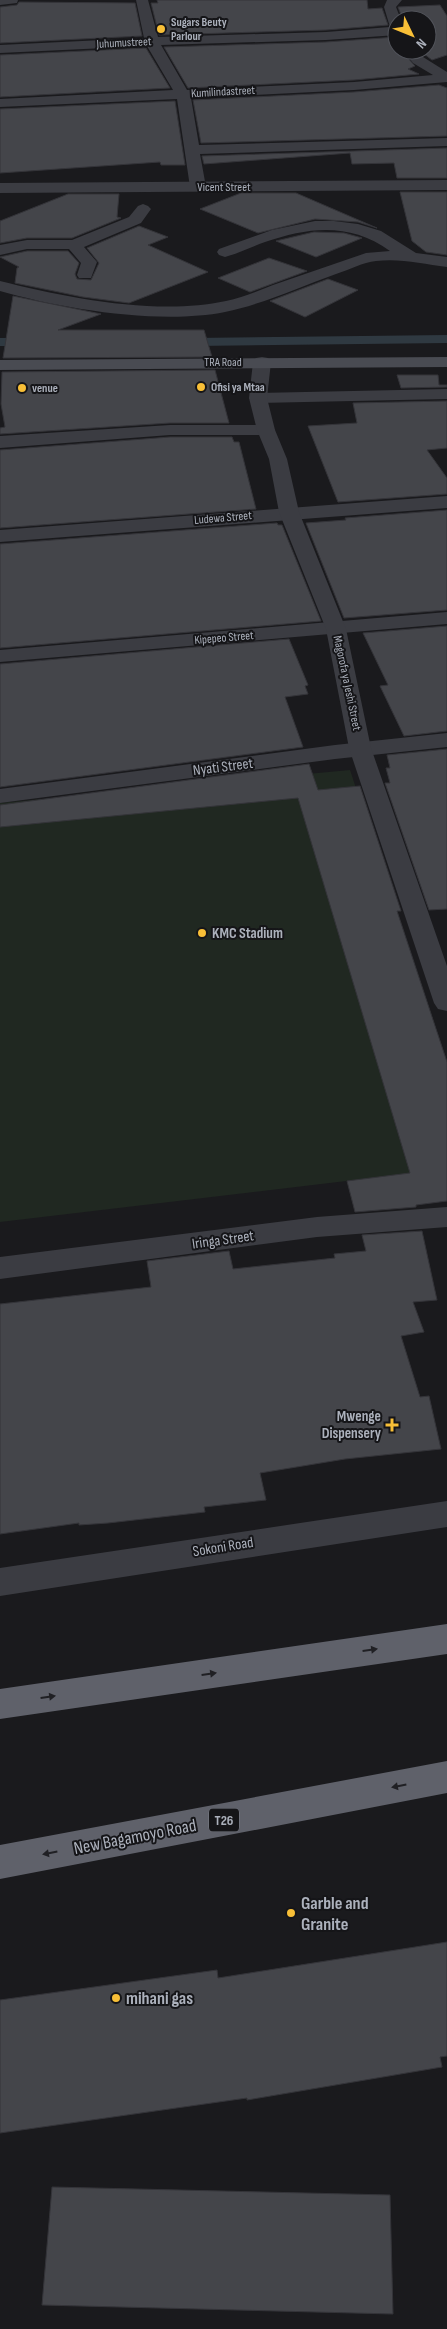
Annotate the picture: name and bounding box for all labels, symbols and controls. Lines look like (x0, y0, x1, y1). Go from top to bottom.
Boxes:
north arrow (387, 10, 437, 60)
place label: Sugars Beuty Parlour (171, 15, 227, 44)
marker: Sugars Beuty Parlour (155, 23, 167, 35)
street label: Juhumustreet (95, 34, 152, 52)
text: N (412, 35, 430, 52)
street label: Kumilindastreet (191, 83, 256, 101)
street label: Vicent Street (197, 180, 251, 195)
street label: TRA Road (204, 355, 242, 370)
place label: Ofisi ya Mtaa (211, 380, 265, 395)
place label: venue (32, 381, 58, 396)
marker: Ofisi ya Mtaa (195, 381, 207, 393)
marker: venue (16, 382, 28, 394)
street label: Ludewa Street (194, 508, 253, 528)
street label: Kipepeo Street (194, 628, 255, 648)
street label: Magorofa ya Jeshi Street (330, 634, 364, 732)
street label: Nyati Street (192, 754, 255, 780)
place label: KMC Stadium (212, 924, 283, 943)
marker: KMC Stadium (196, 927, 208, 939)
street label: Iringa Street (191, 1226, 256, 1254)
place label: Mwenge Dispensery (322, 1407, 382, 1443)
marker: Mwenge Dispensery (385, 1418, 399, 1432)
street label: Sokoni Road (191, 1533, 255, 1561)
one-way arrow (362, 1646, 378, 1654)
one-way arrow (201, 1669, 217, 1677)
one-way arrow (41, 1692, 57, 1700)
one-way arrow (391, 1783, 407, 1791)
road number: T26 (209, 1808, 239, 1832)
street label: New Bagamoyo Road (72, 1815, 198, 1859)
one-way arrow (42, 1849, 58, 1857)
place label: Garble and Granite (301, 1893, 369, 1935)
marker: Garble and Granite (285, 1907, 297, 1919)
place label: mihani gas (126, 1988, 193, 2009)
marker: mihani gas (110, 1992, 122, 2004)

